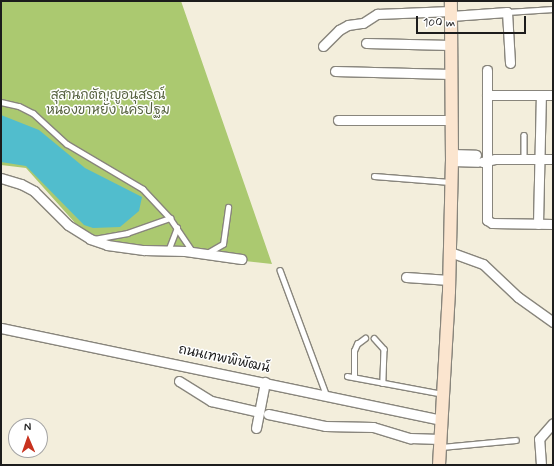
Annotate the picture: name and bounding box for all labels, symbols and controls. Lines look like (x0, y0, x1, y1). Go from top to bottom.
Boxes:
scale bar (418, 8, 528, 34)
text: 100 m (423, 15, 455, 31)
park label: สุสานกตัญญูอนุสรณ์ หนองขาหยั่ง นครปฐม (46, 89, 170, 120)
street label: ถนนเทพพิพัฒน์ (177, 343, 271, 377)
north arrow (8, 418, 48, 458)
text: N (24, 420, 32, 434)

